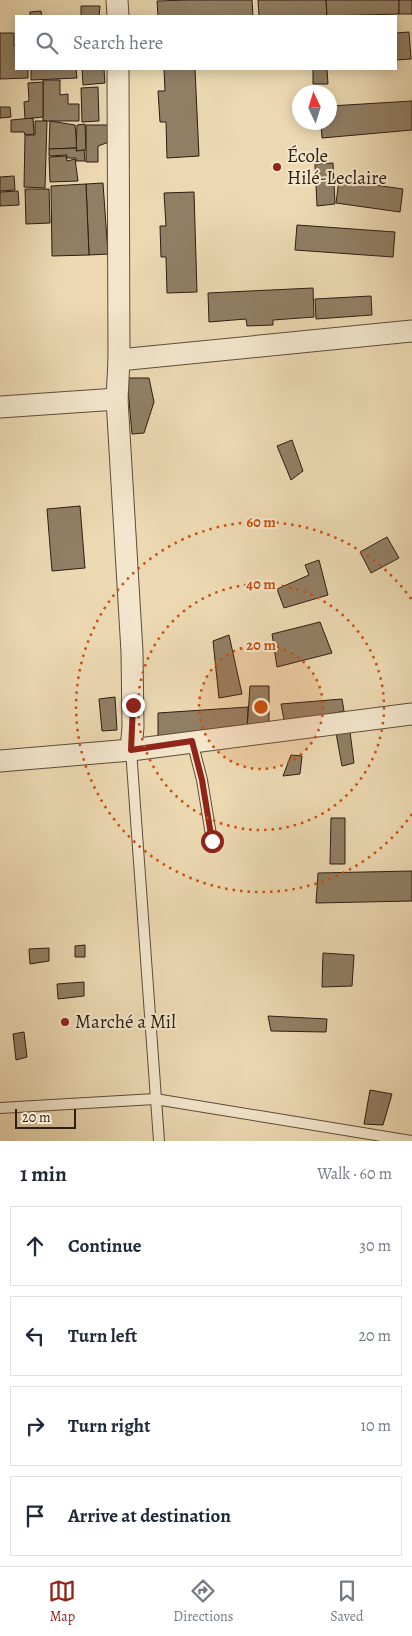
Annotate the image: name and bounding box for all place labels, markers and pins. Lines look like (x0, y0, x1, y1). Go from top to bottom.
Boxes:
place label: École Hilé-Leclaire (287, 143, 387, 191)
marker: École Hilé-Leclaire (271, 161, 283, 173)
centre of rings (252, 698, 270, 716)
place label: Marché a Mil (75, 1009, 176, 1035)
marker: Marché a Mil (59, 1016, 71, 1028)

